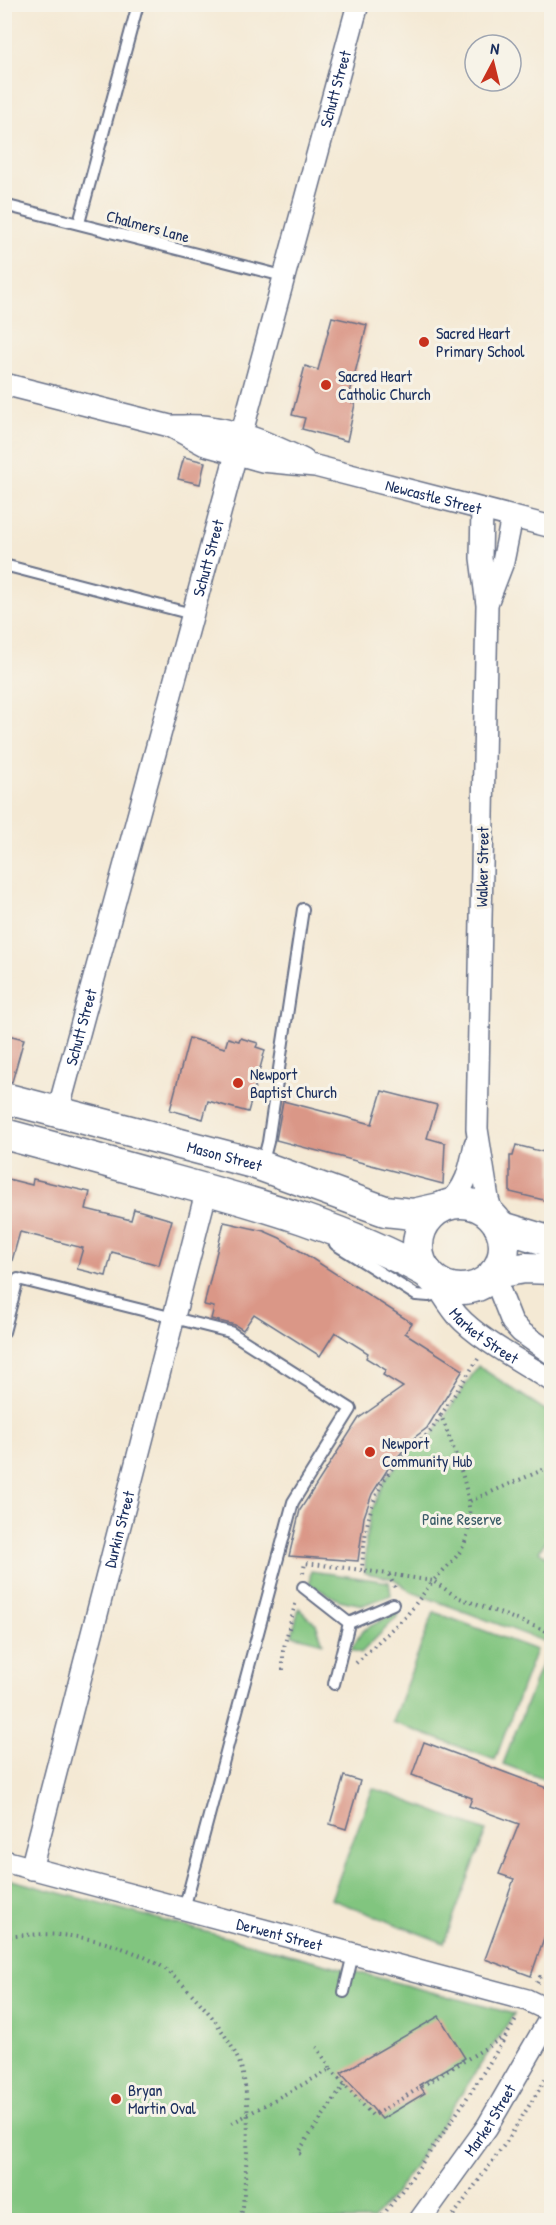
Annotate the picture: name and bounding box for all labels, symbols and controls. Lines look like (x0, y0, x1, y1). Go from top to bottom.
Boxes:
north arrow (463, 33, 523, 93)
text: N (489, 37, 501, 60)
street label: Schutt Street (314, 48, 356, 130)
street label: Chalmers Lane (104, 204, 193, 248)
place label: Sacred Heart Primary School (436, 322, 525, 362)
marker: Sacred Heart Primary School (417, 335, 431, 349)
place label: Sacred Heart Catholic Church (338, 365, 431, 405)
marker: Sacred Heart Catholic Church (319, 378, 333, 392)
street label: Newcastle Street (383, 474, 484, 520)
street label: Schutt Street (187, 517, 229, 599)
street label: Walker Street (470, 826, 494, 907)
street label: Schutt Street (60, 986, 102, 1068)
place label: Newport Baptist Church (250, 1063, 337, 1103)
marker: Newport Baptist Church (231, 1076, 245, 1090)
street label: Mason Street (185, 1135, 266, 1177)
street label: Market Street (444, 1303, 523, 1369)
place label: Newport Community Hub (382, 1432, 473, 1472)
marker: Newport Community Hub (363, 1445, 377, 1459)
street label: Durkin Street (98, 1488, 140, 1570)
park label: Paine Reserve (422, 1508, 503, 1530)
street label: Derwent Street (234, 1912, 325, 1956)
place label: Bryan Martin Oval (128, 2079, 197, 2119)
street label: Market Street (459, 2079, 521, 2161)
marker: Bryan Martin Oval (109, 2092, 123, 2106)

